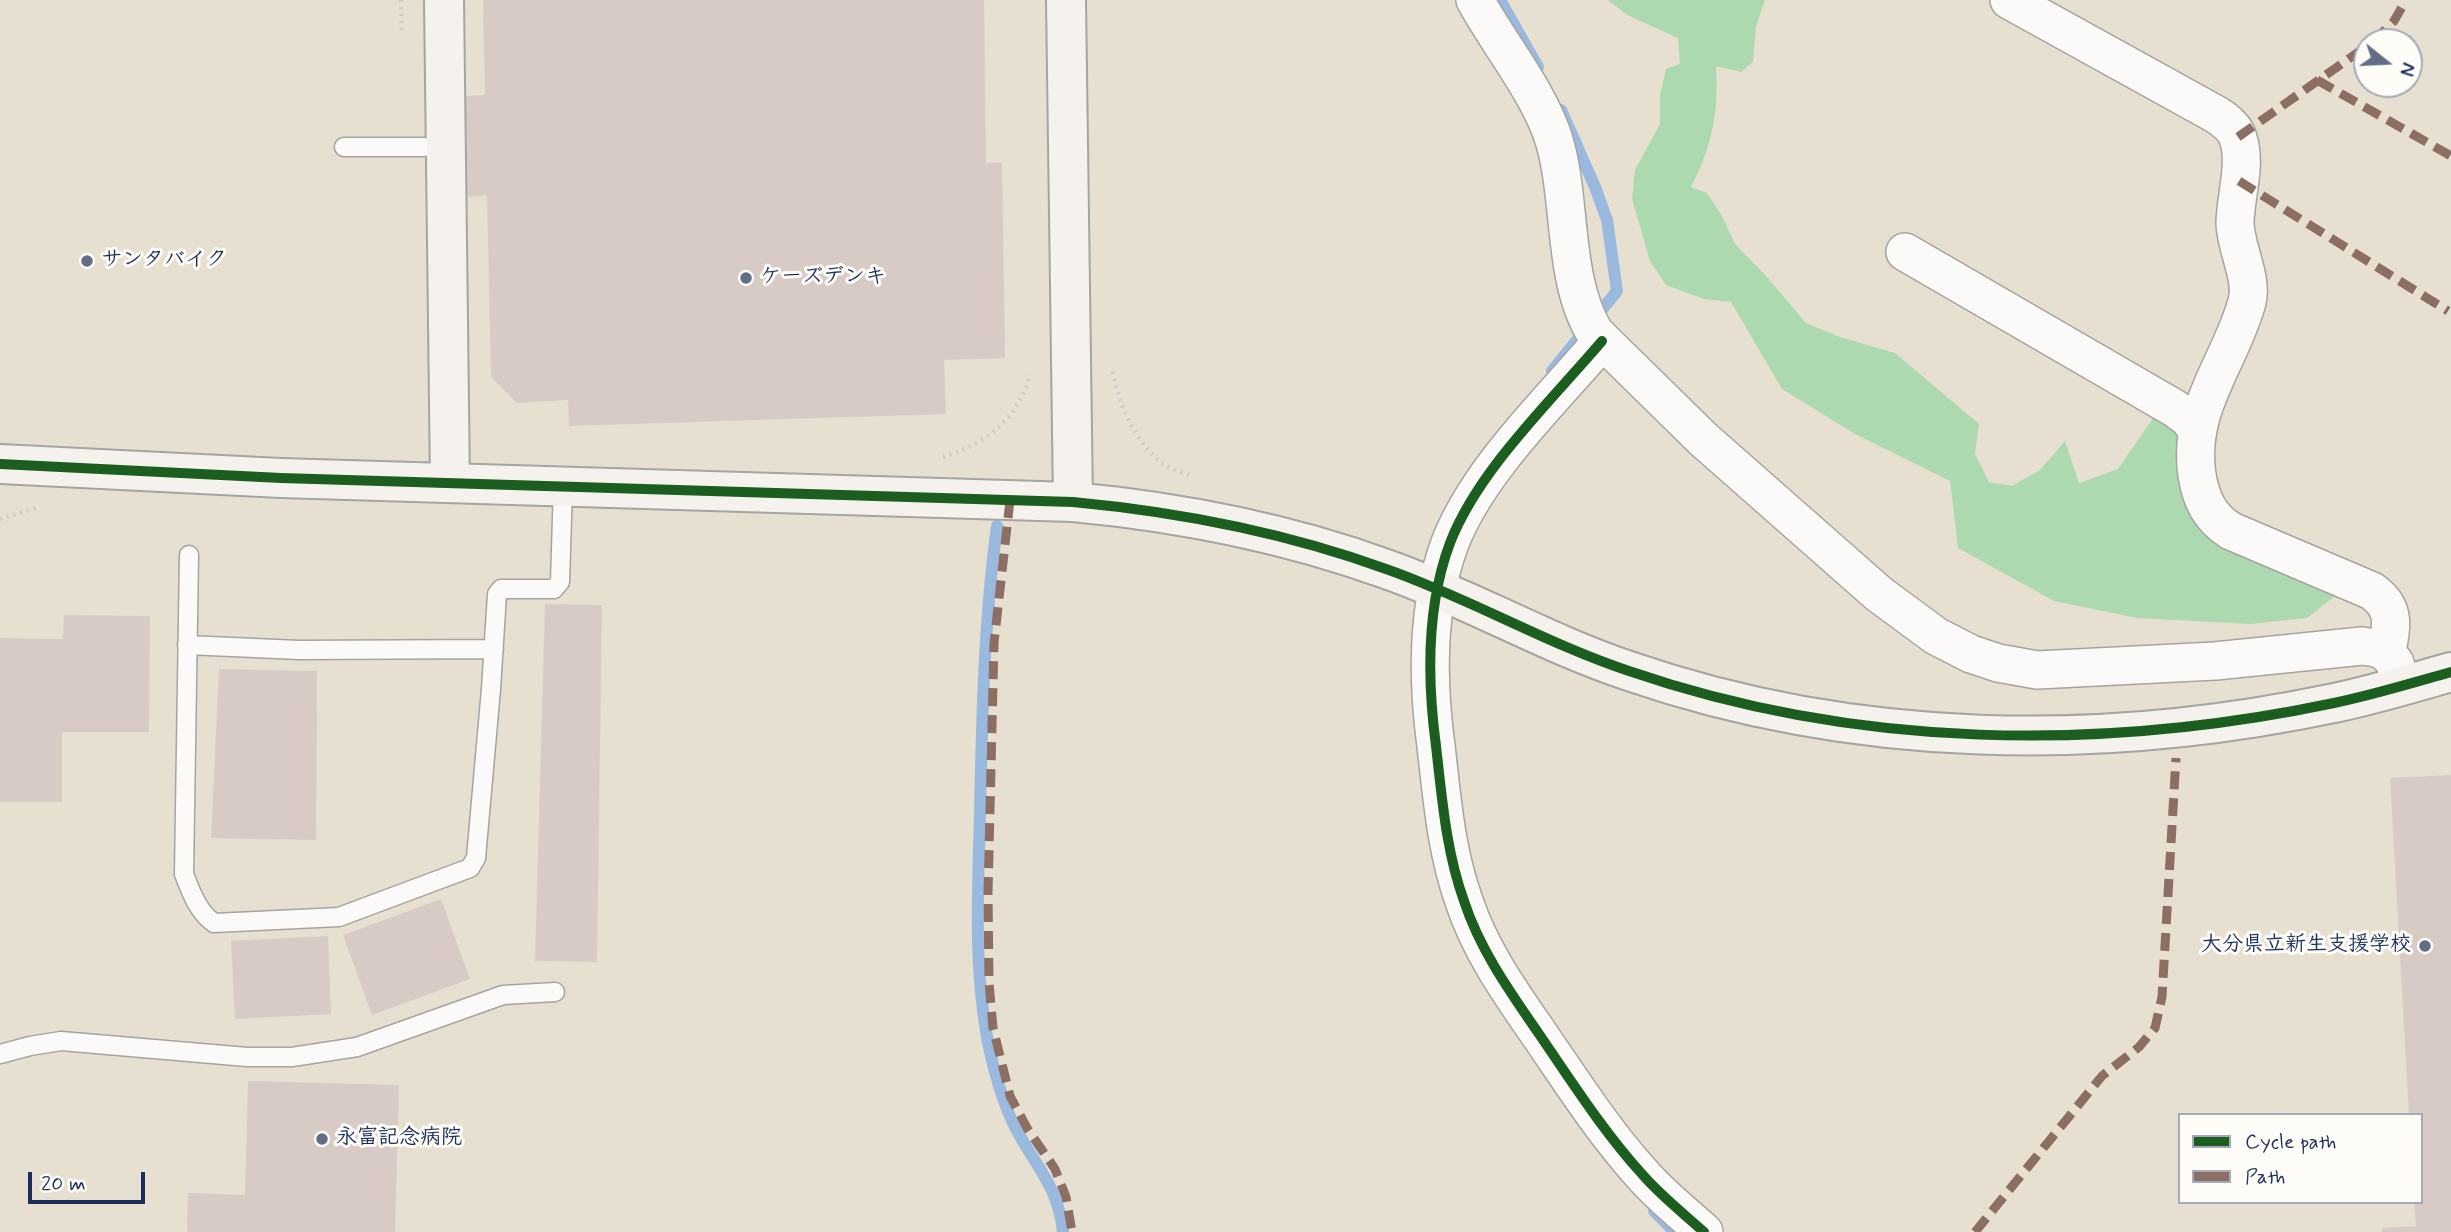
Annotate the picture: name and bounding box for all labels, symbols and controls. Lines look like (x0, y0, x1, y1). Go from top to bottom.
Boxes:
north arrow (2353, 28, 2423, 98)
text: N (2393, 59, 2420, 79)
place label: サンタバイク (101, 248, 227, 274)
marker: サンタバイク (79, 253, 95, 269)
place label: ケーズデンキ (760, 265, 886, 291)
marker: ケーズデンキ (738, 270, 754, 286)
place label: 大分県立新生支援学校 (2201, 933, 2411, 959)
marker: 大分県立新生支援学校 (2417, 938, 2433, 954)
legend (2178, 1113, 2423, 1204)
place label: 永富記念病院 (336, 1126, 462, 1152)
text: Cycle path (2245, 1128, 2336, 1156)
marker: 永富記念病院 (314, 1131, 330, 1147)
scale bar (32, 1158, 149, 1202)
text: Path (2245, 1163, 2285, 1191)
text: 20 m (41, 1170, 86, 1198)

